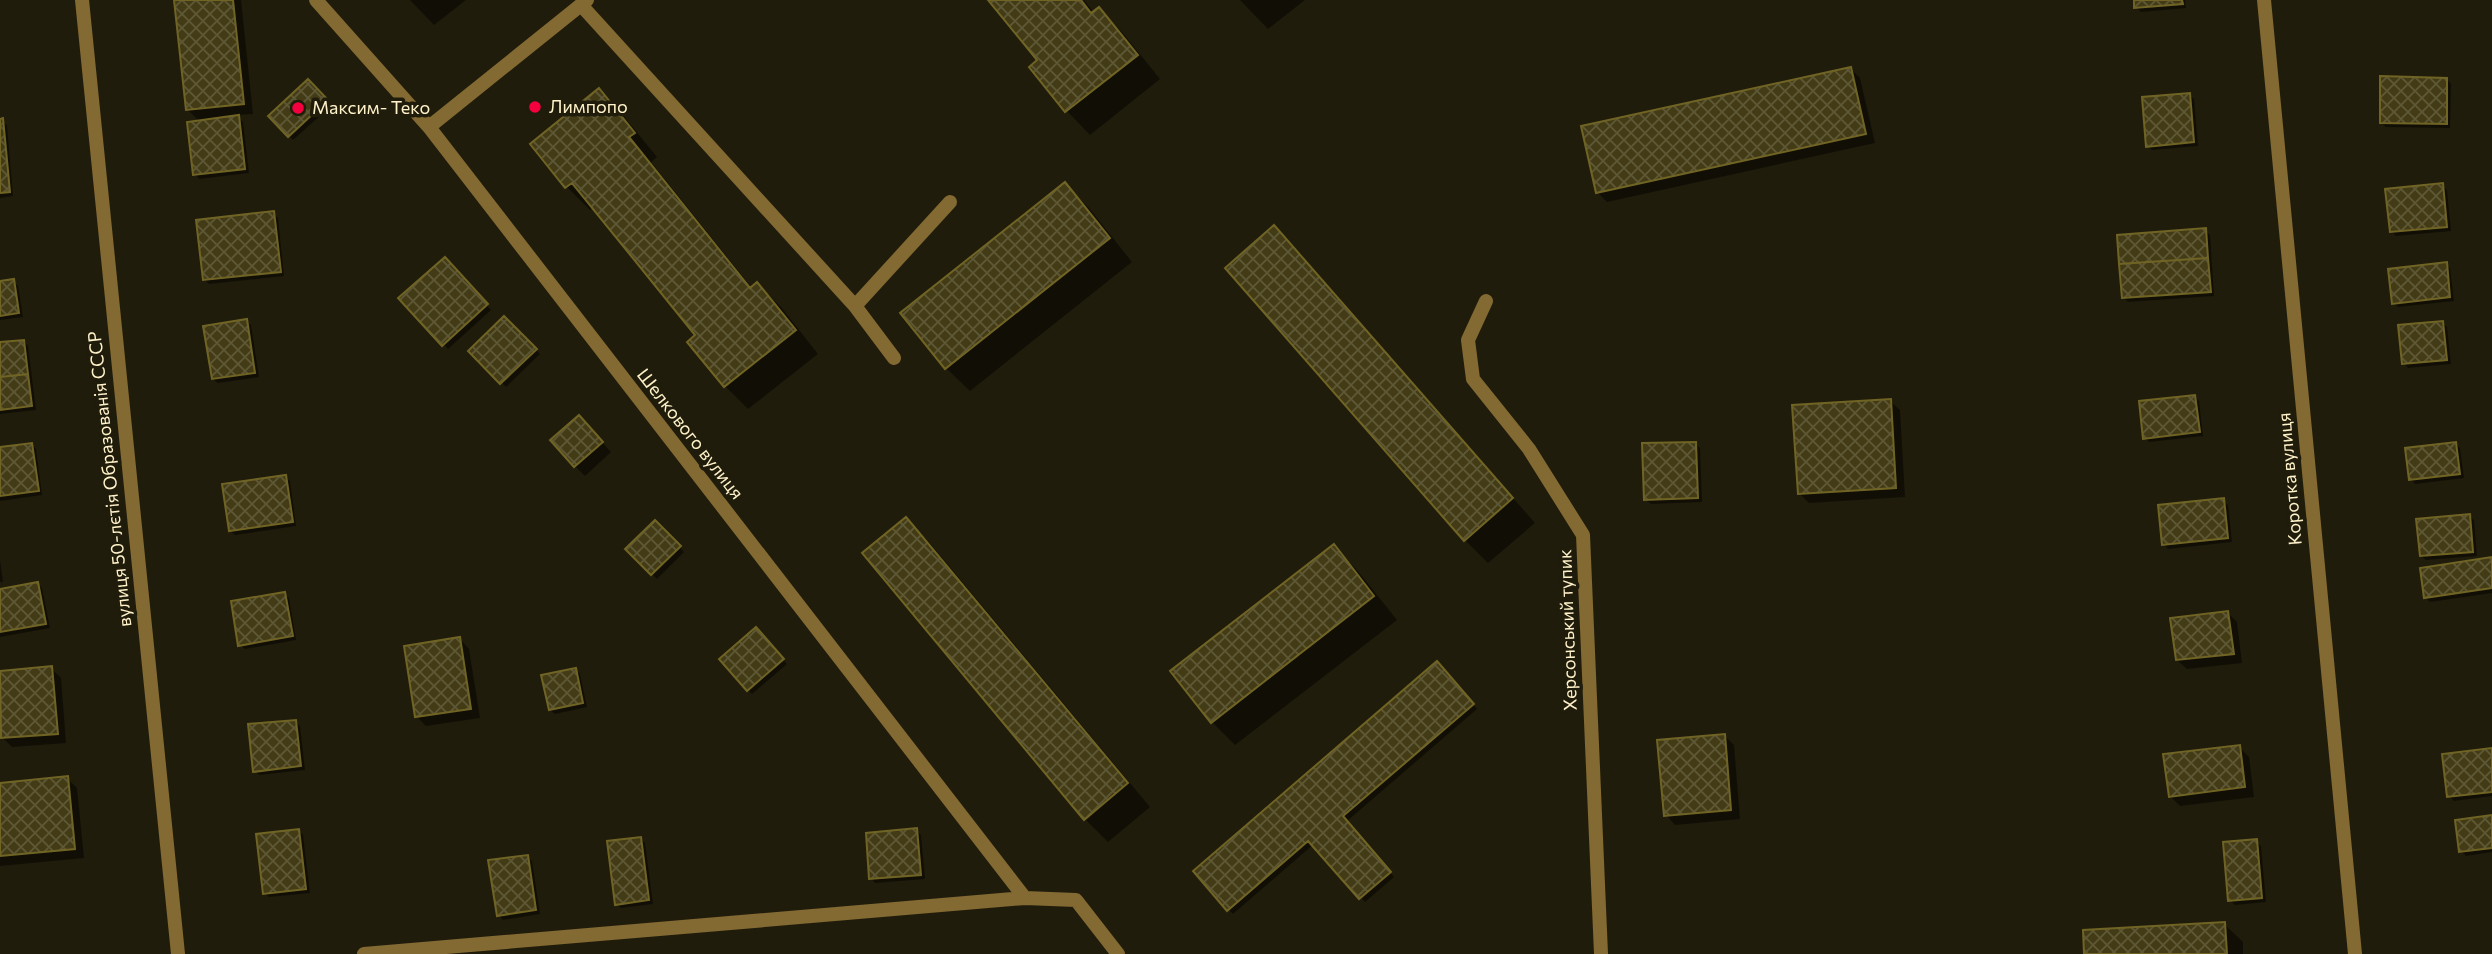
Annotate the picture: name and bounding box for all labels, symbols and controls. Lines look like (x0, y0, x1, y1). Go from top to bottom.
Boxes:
place label: Лимпопо (549, 95, 628, 117)
place label: Максим- Теко (312, 96, 430, 118)
marker: Лимпопо (527, 99, 543, 115)
marker: Максим- Теко (290, 100, 306, 116)
street label: вулиця 50-лєтія Образованія СССР (83, 330, 135, 628)
street label: Шелкового вулиця (633, 364, 749, 503)
street label: Коротка вулиця (2272, 412, 2306, 546)
street label: Херсонський тупик (1553, 549, 1581, 711)

